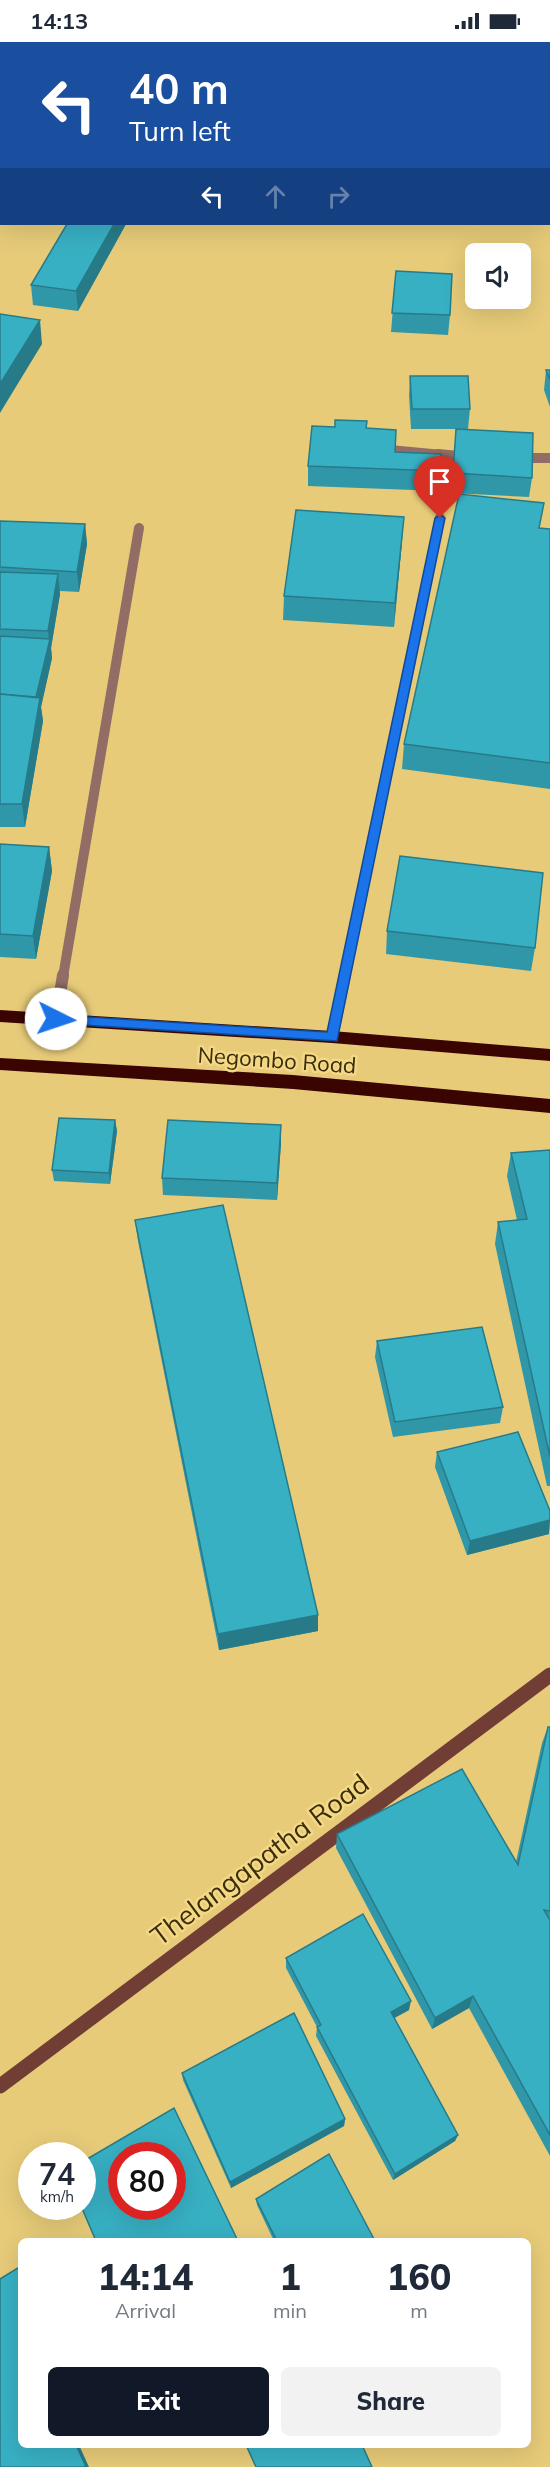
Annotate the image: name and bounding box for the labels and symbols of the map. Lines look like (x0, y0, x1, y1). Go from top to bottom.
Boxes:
pin (414, 456, 465, 518)
position arrow (24, 987, 88, 1051)
street label: Negombo Road (197, 1040, 357, 1080)
street label: Thelangapatha Road (143, 1766, 375, 1952)
speed limit sign: 80 (108, 2142, 186, 2220)

